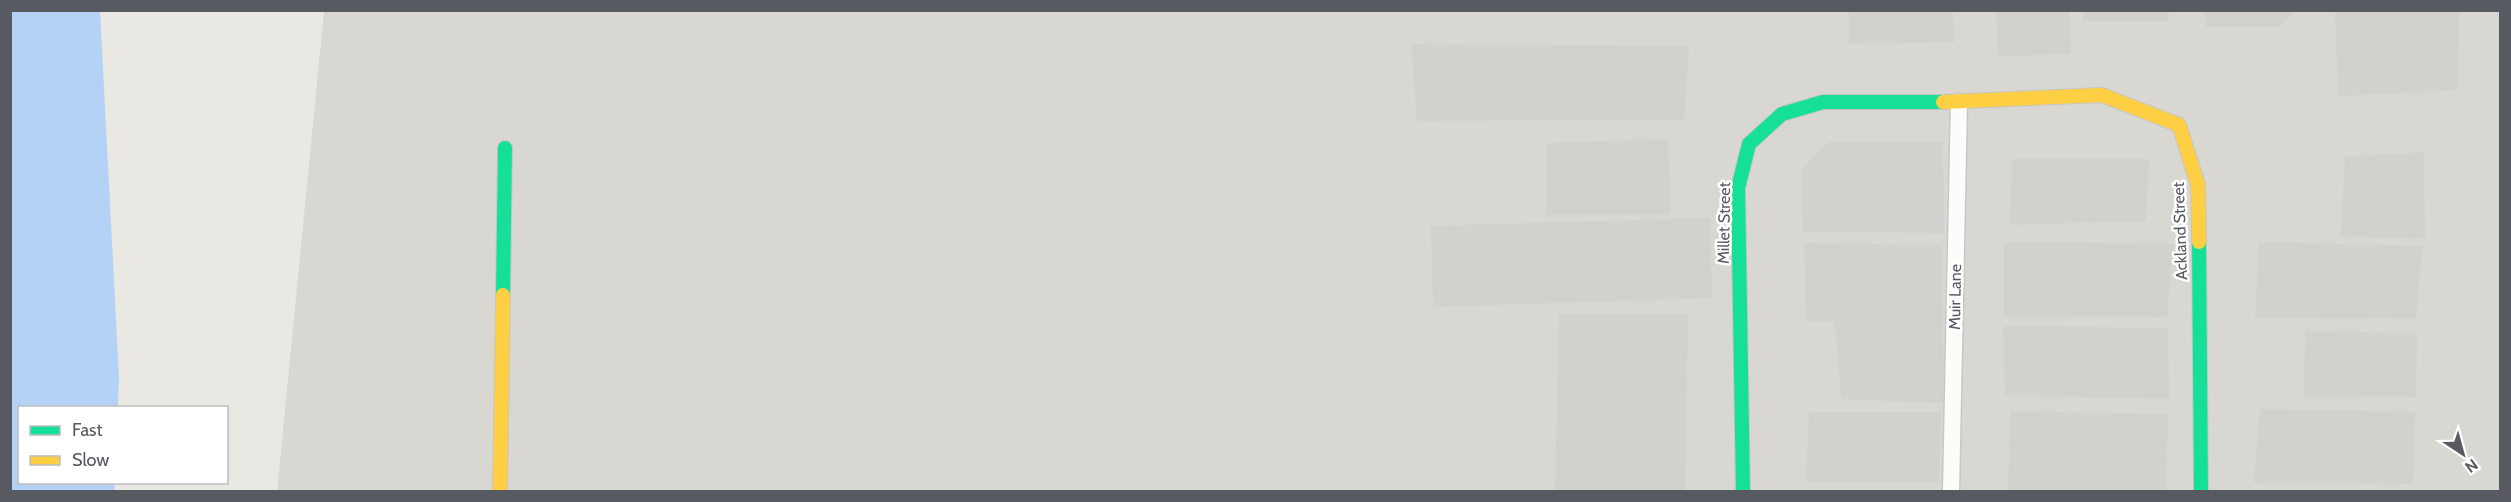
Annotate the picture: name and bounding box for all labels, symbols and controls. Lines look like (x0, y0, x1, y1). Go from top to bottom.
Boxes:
street label: Millet Street (1714, 181, 1734, 264)
street label: Ackland Street (2169, 181, 2191, 280)
street label: Muir Lane (1945, 264, 1965, 330)
legend (18, 406, 228, 484)
text: Fast (72, 419, 103, 441)
north arrow (2433, 424, 2493, 484)
text: Slow (72, 449, 109, 471)
text: N (2461, 455, 2482, 477)

